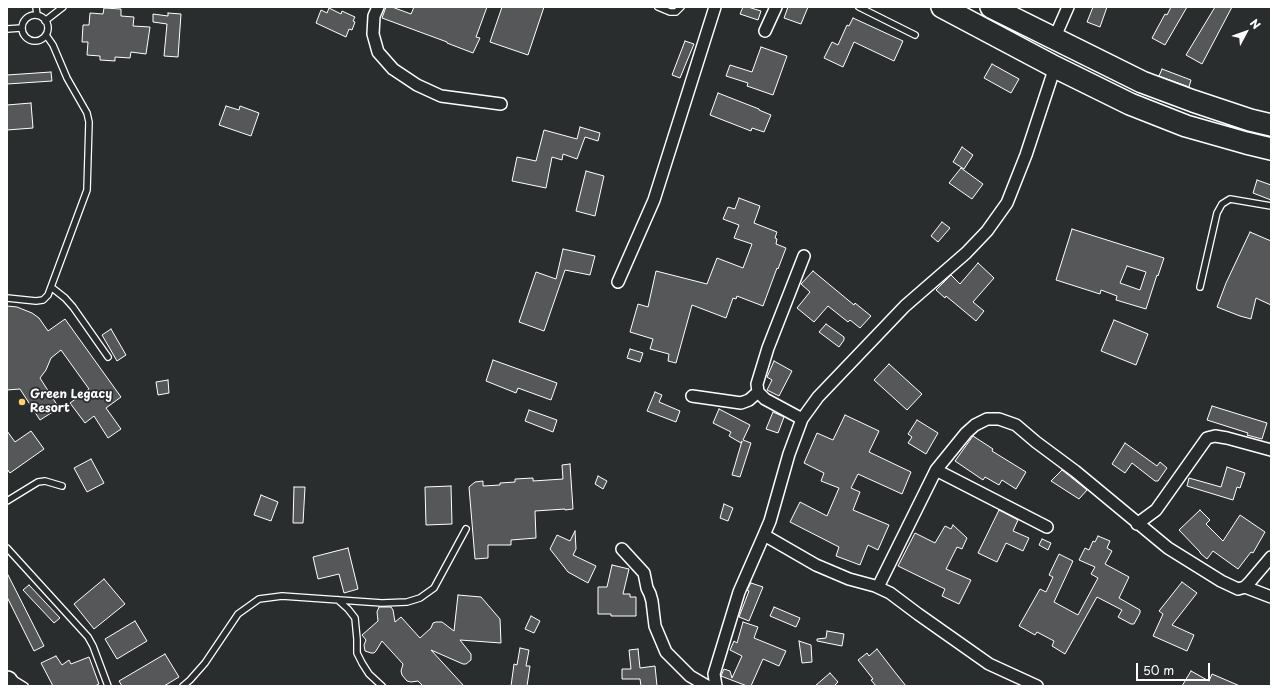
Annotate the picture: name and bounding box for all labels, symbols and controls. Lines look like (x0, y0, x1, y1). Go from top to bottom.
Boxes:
north arrow (1226, 12, 1266, 52)
text: N (1246, 15, 1265, 33)
place label: Green Legacy Resort (30, 388, 112, 416)
marker: Green Legacy Resort (17, 397, 27, 407)
scale bar (1138, 655, 1212, 681)
text: 50 m (1143, 661, 1174, 679)

